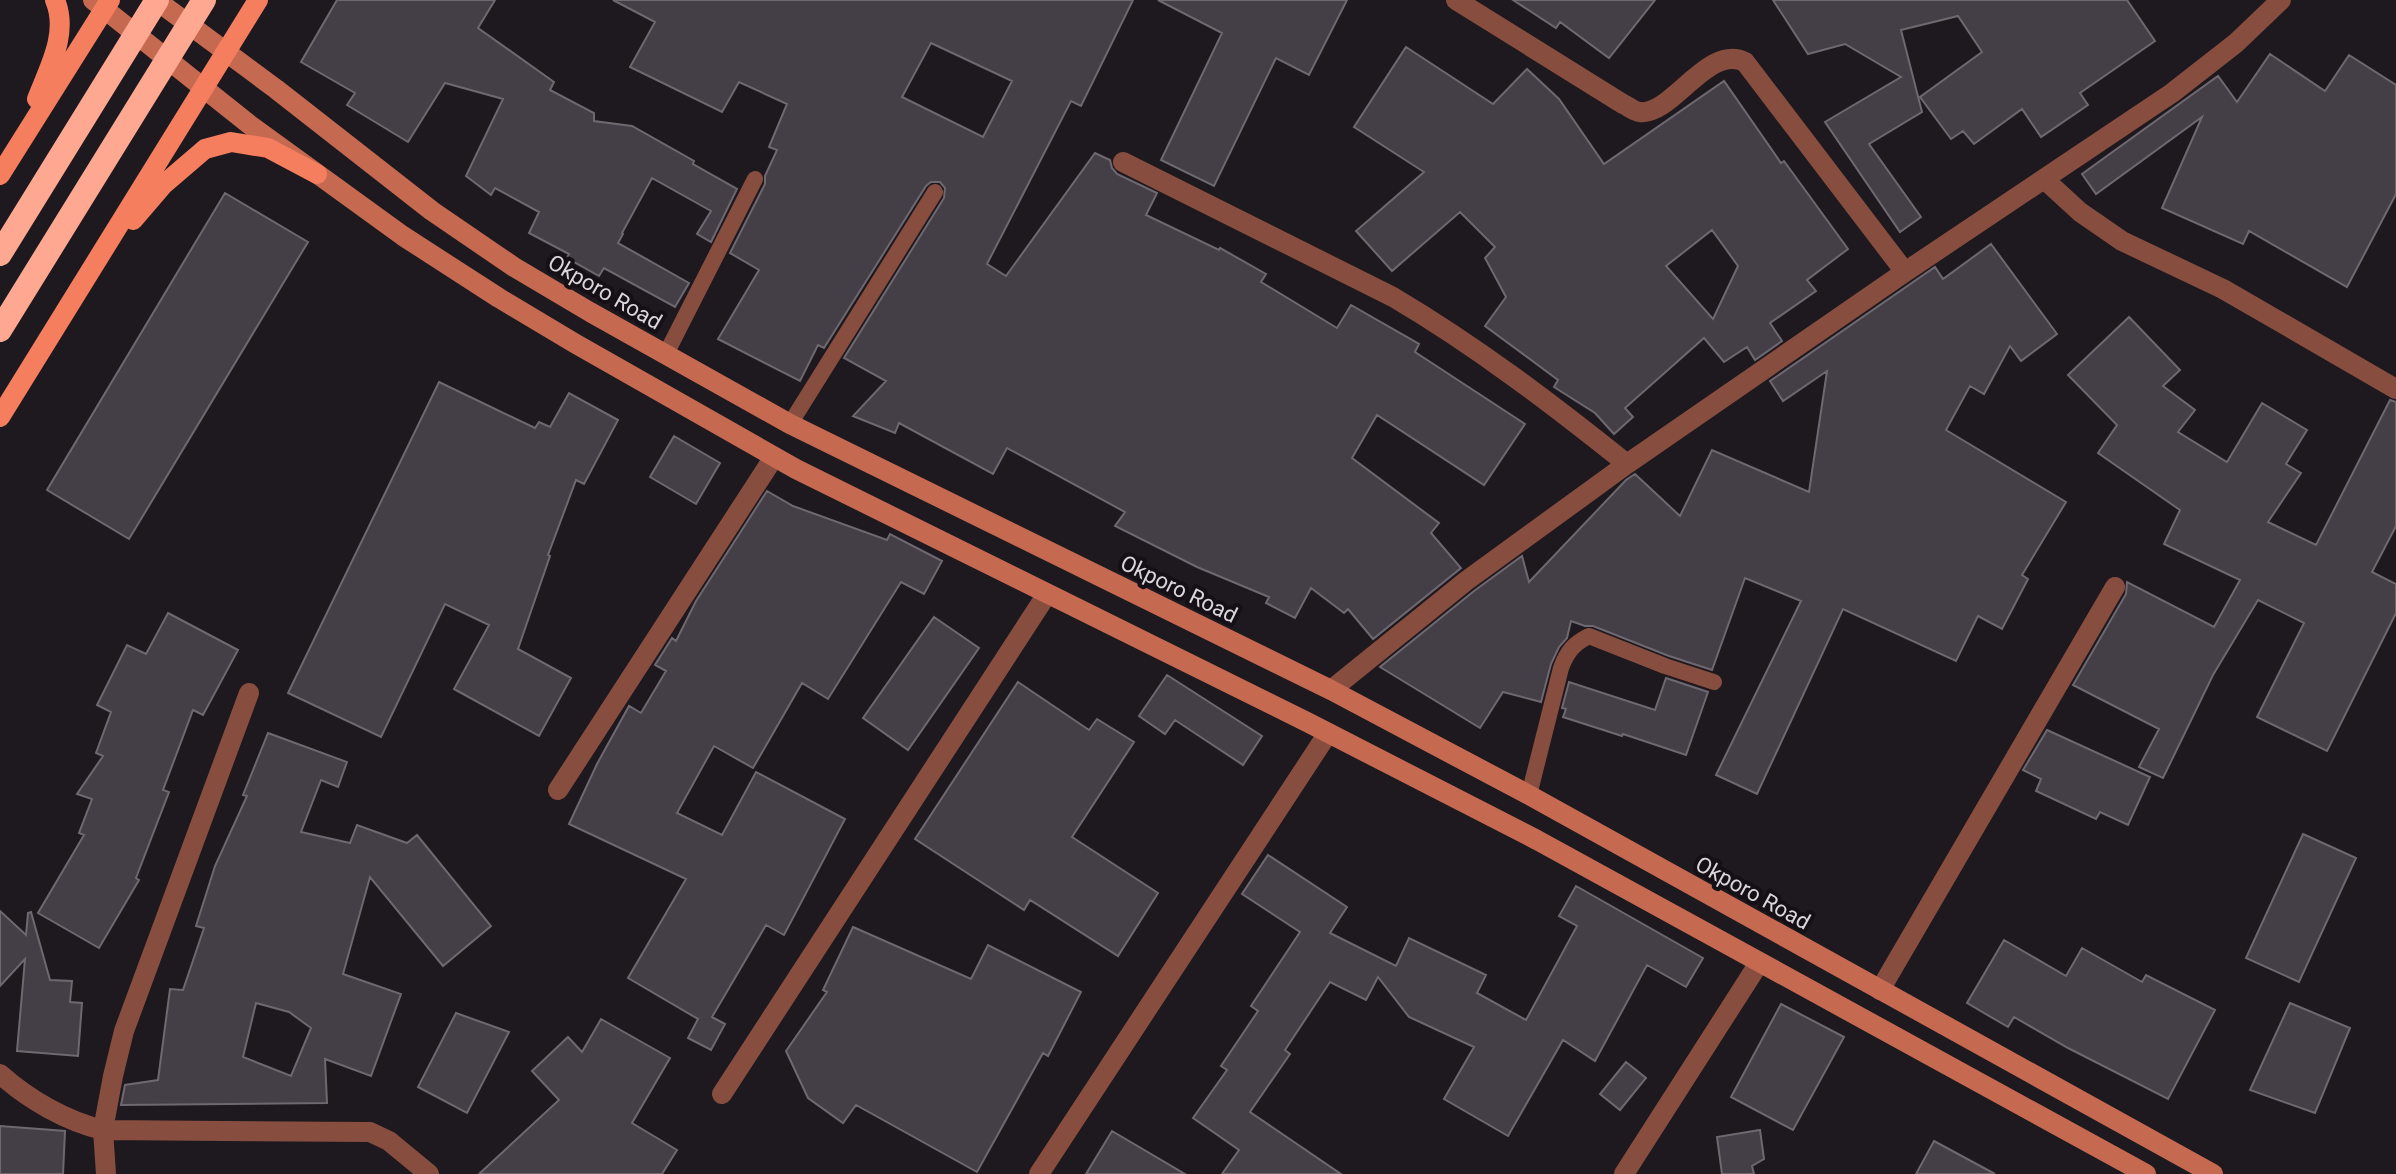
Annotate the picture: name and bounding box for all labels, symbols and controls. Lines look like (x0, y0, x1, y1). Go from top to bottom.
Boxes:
street label: Okporo Road (544, 249, 666, 335)
street label: Okporo Road (1116, 550, 1242, 628)
street label: Okporo Road (1691, 851, 1815, 935)

